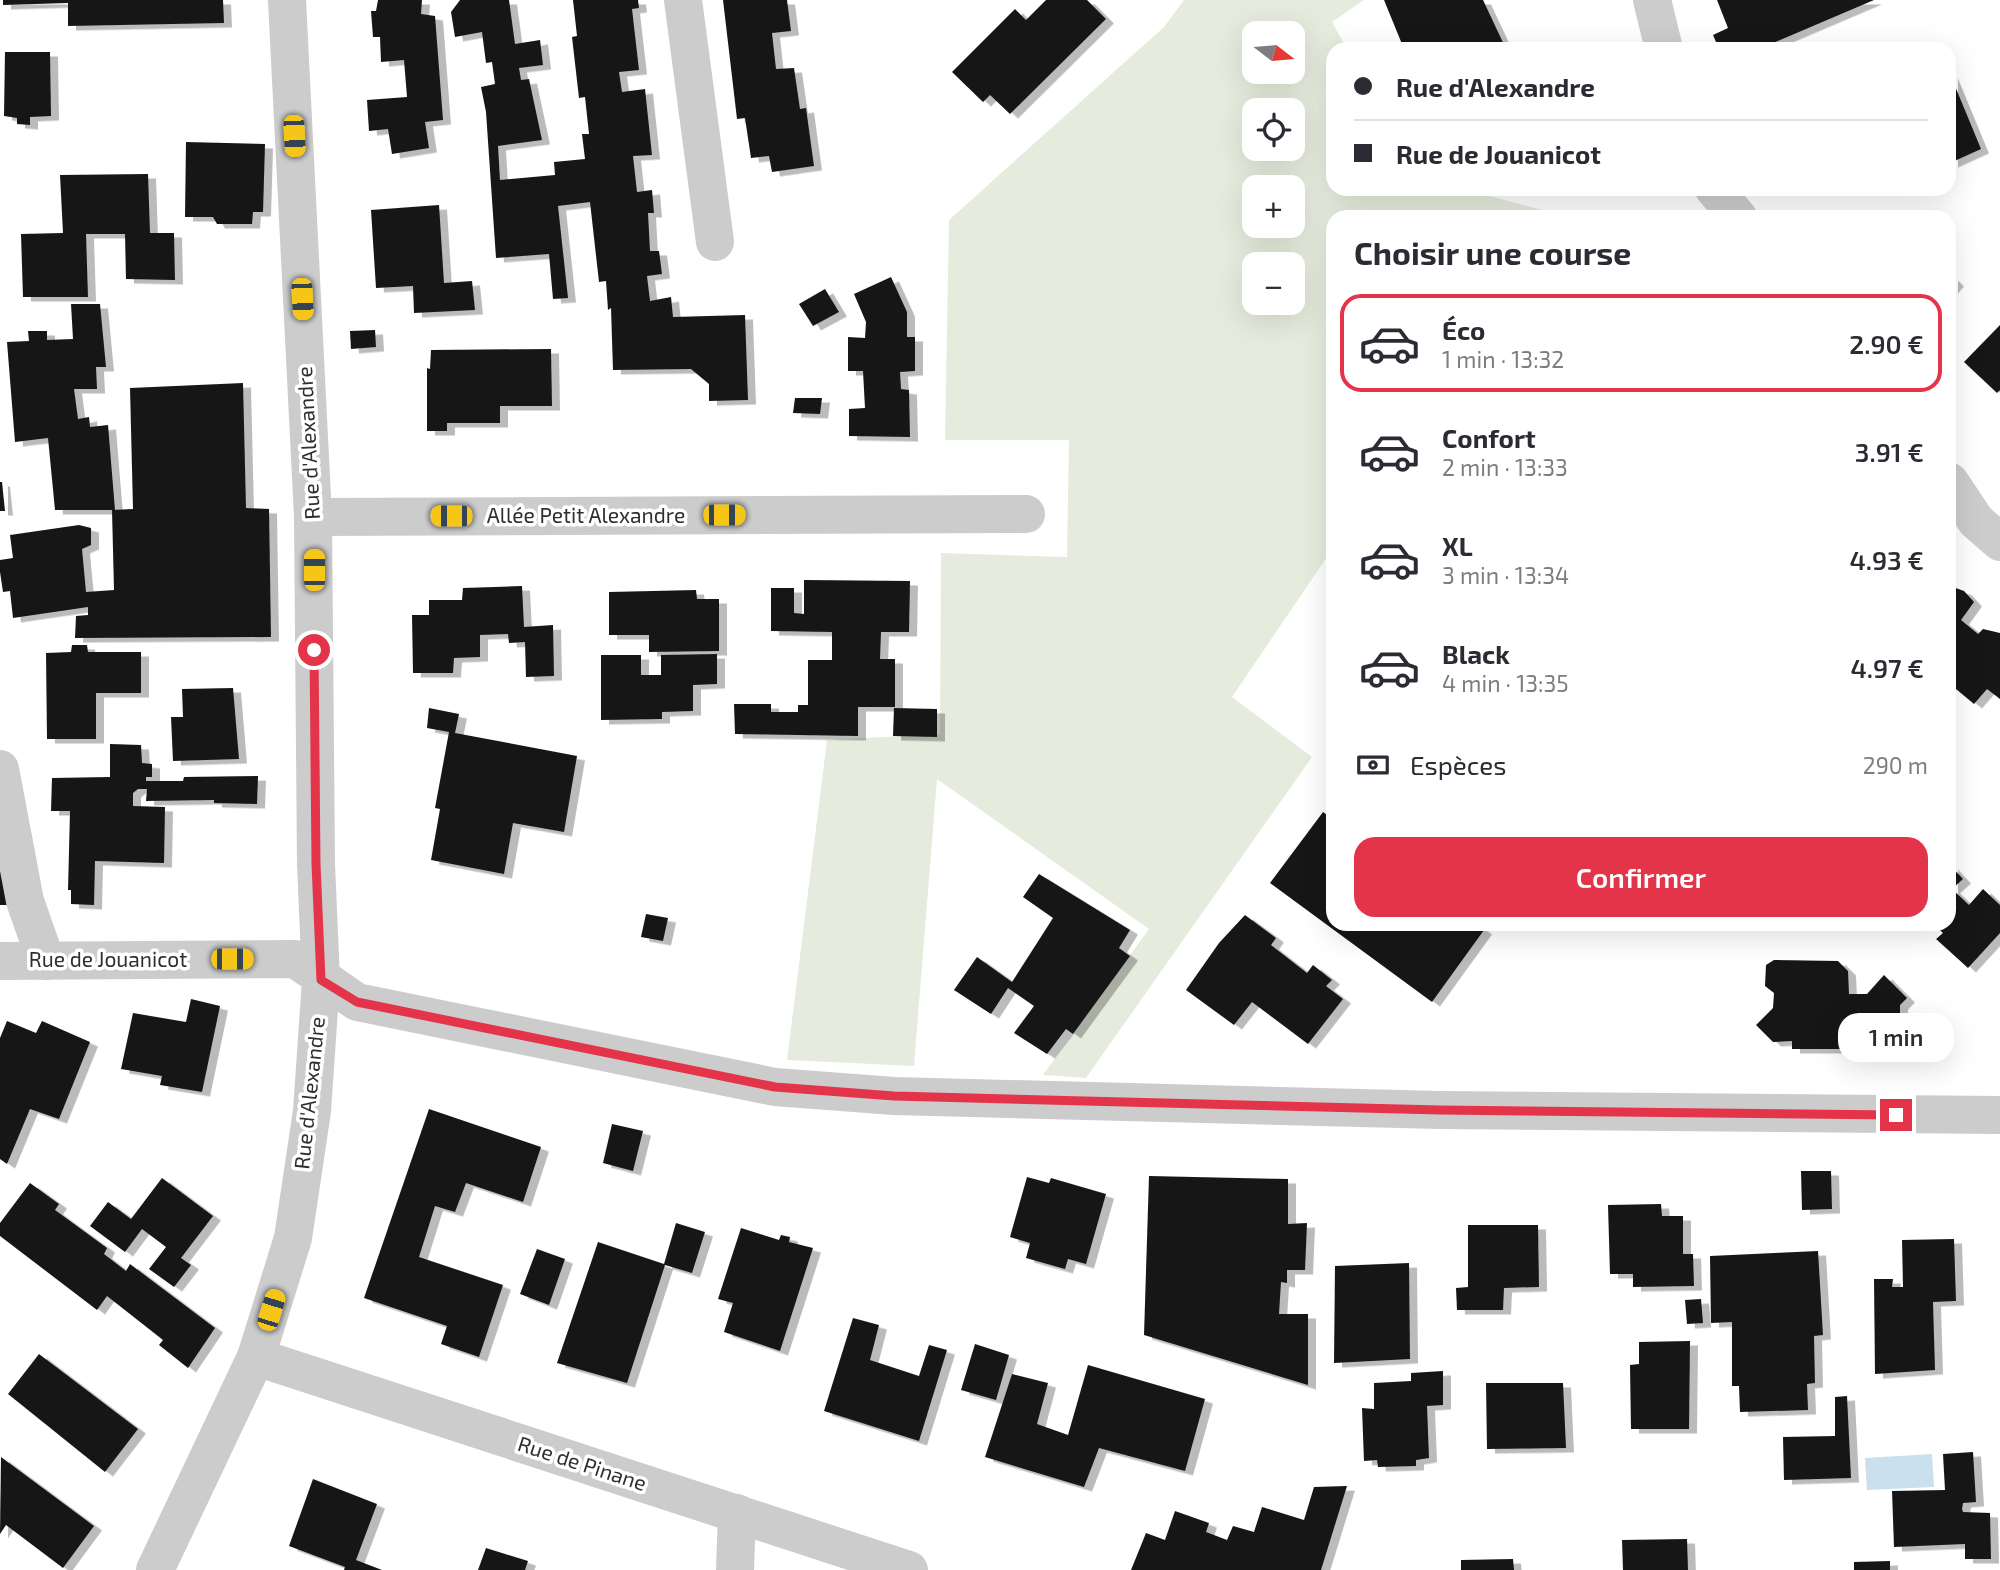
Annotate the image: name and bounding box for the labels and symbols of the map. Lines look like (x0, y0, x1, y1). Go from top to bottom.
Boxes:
north arrow (1242, 21, 1306, 84)
car (283, 114, 306, 158)
car (291, 277, 314, 321)
street label: Rue d'Alexandre (291, 366, 324, 520)
street label: Allée Petit Alexandre (487, 502, 685, 527)
car (704, 505, 746, 526)
car (431, 506, 473, 527)
car (304, 549, 325, 591)
route start (298, 634, 330, 666)
street label: Rue de Jouanicot (29, 946, 187, 971)
car (212, 949, 254, 970)
callout: 1 min (1838, 1014, 1954, 1062)
street label: Rue d'Alexandre (288, 1015, 329, 1170)
route end (1880, 1099, 1912, 1131)
car (255, 1287, 288, 1333)
street label: Rue de Pinane (515, 1430, 650, 1495)

